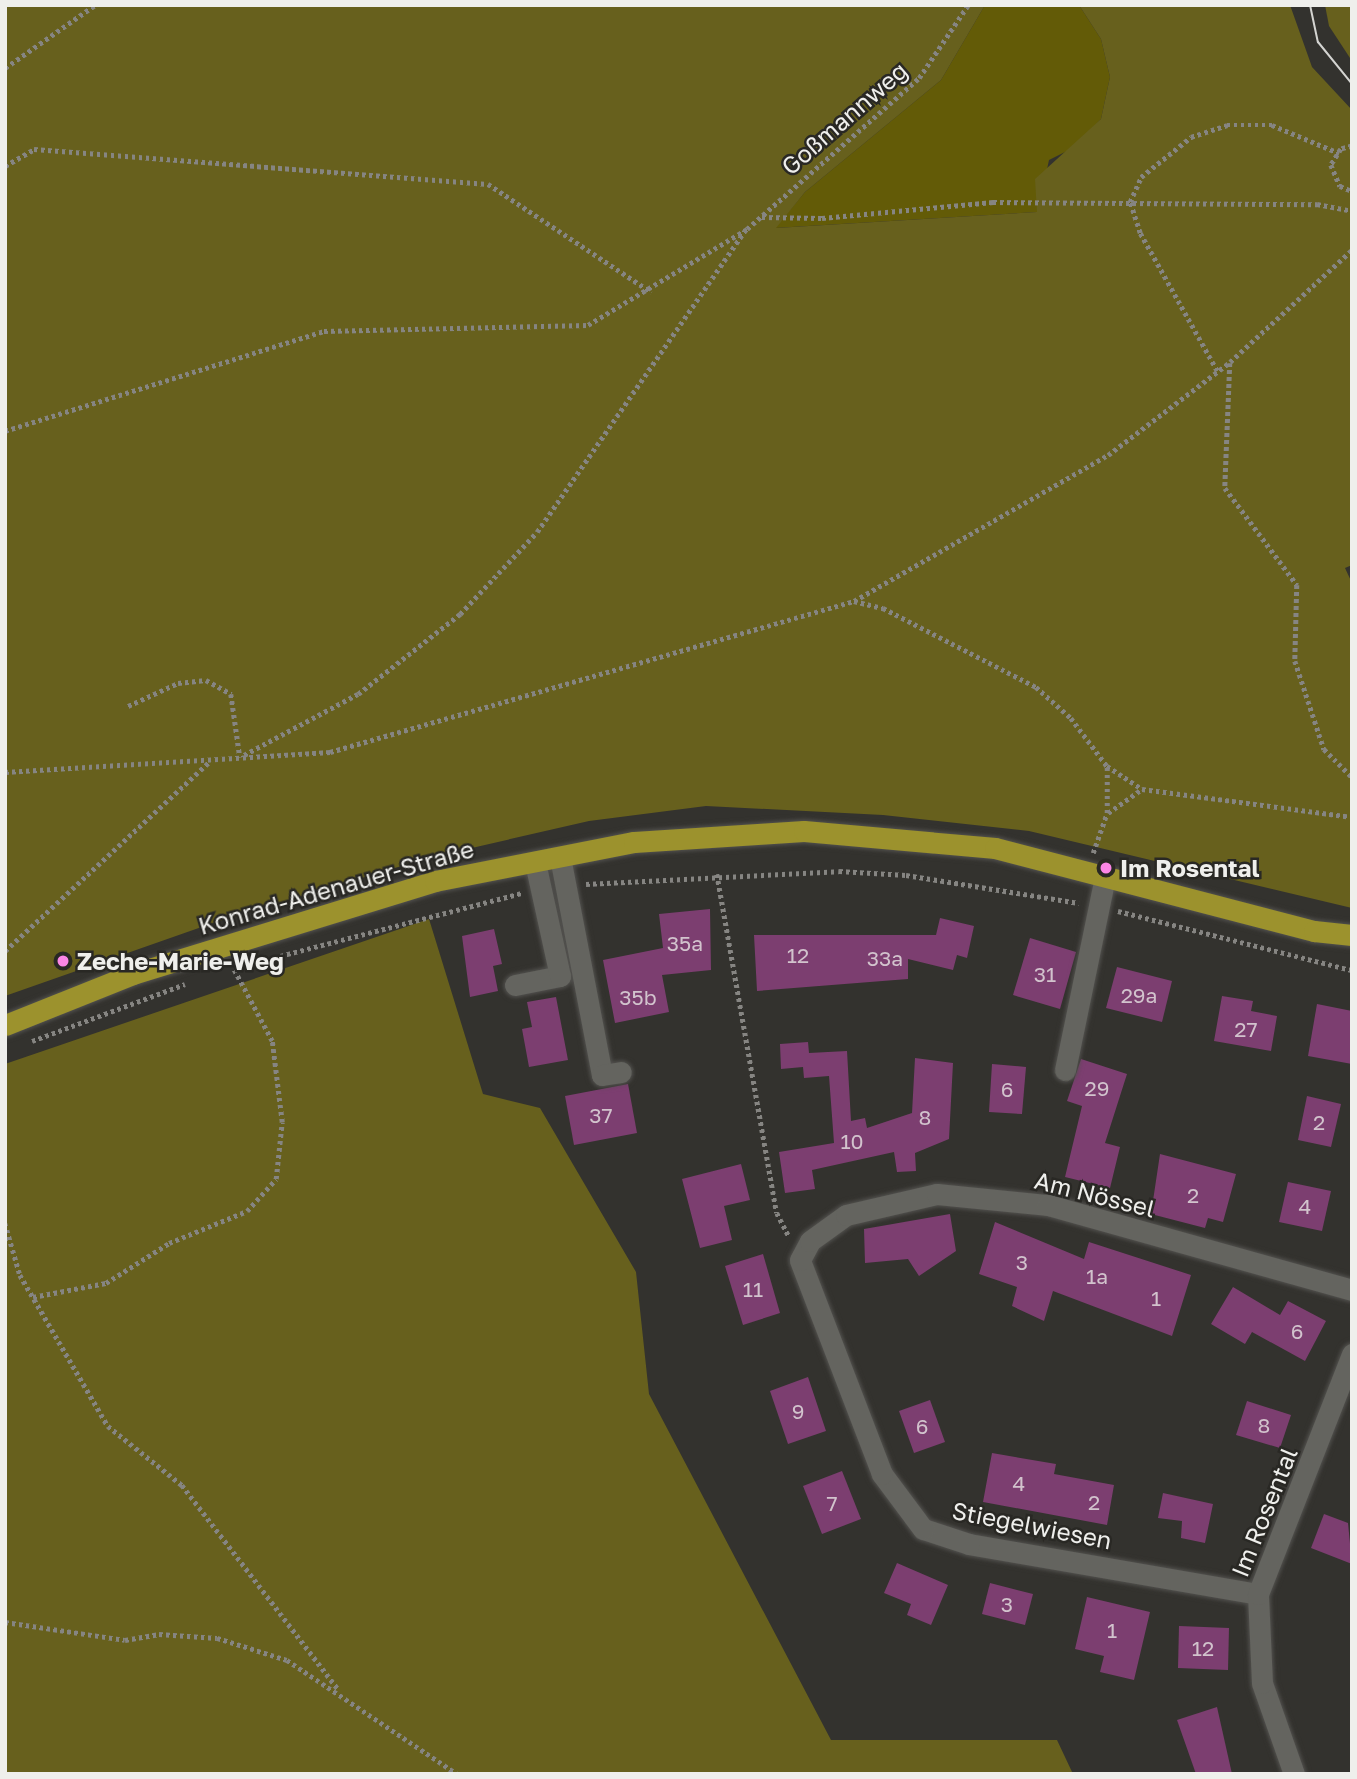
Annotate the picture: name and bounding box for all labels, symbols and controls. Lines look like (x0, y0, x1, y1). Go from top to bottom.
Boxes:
street label: Goßmannweg (775, 56, 913, 180)
street label: Konrad-Adenauer-Straße (195, 834, 477, 940)
place label: Im Rosental (1120, 854, 1260, 882)
marker: Im Rosental (1098, 860, 1114, 876)
house number: 35a (667, 930, 703, 956)
house number: 12 (787, 942, 809, 968)
house number: 33a (867, 945, 903, 971)
place label: Zeche-Marie-Weg (77, 947, 284, 975)
marker: Zeche-Marie-Weg (55, 953, 71, 969)
house number: 31 (1034, 961, 1056, 987)
house number: 29a (1121, 982, 1157, 1008)
house number: 35b (619, 984, 657, 1010)
house number: 27 (1234, 1016, 1258, 1042)
house number: 29 (1085, 1075, 1109, 1101)
house number: 6 (1001, 1076, 1013, 1102)
house number: 37 (589, 1102, 613, 1128)
house number: 8 (919, 1104, 931, 1130)
house number: 2 (1313, 1109, 1325, 1135)
house number: 10 (840, 1128, 864, 1154)
street label: Am Nössel (1032, 1165, 1158, 1223)
house number: 2 (1187, 1182, 1199, 1208)
house number: 4 (1299, 1193, 1311, 1219)
house number: 3 (1016, 1249, 1028, 1275)
house number: 1a (1086, 1263, 1108, 1289)
house number: 11 (743, 1276, 763, 1302)
house number: 1 (1151, 1285, 1161, 1311)
house number: 6 (1291, 1318, 1303, 1344)
house number: 9 (792, 1398, 804, 1424)
house number: 8 (1258, 1412, 1270, 1438)
house number: 6 (916, 1413, 928, 1439)
street label: Im Rosental (1225, 1443, 1303, 1581)
house number: 4 (1013, 1470, 1025, 1496)
house number: 2 (1088, 1489, 1100, 1515)
house number: 7 (826, 1490, 838, 1516)
street label: Stiegelwiesen (950, 1495, 1114, 1555)
house number: 3 (1001, 1591, 1013, 1617)
house number: 1 (1107, 1617, 1117, 1643)
house number: 12 (1192, 1635, 1214, 1661)

